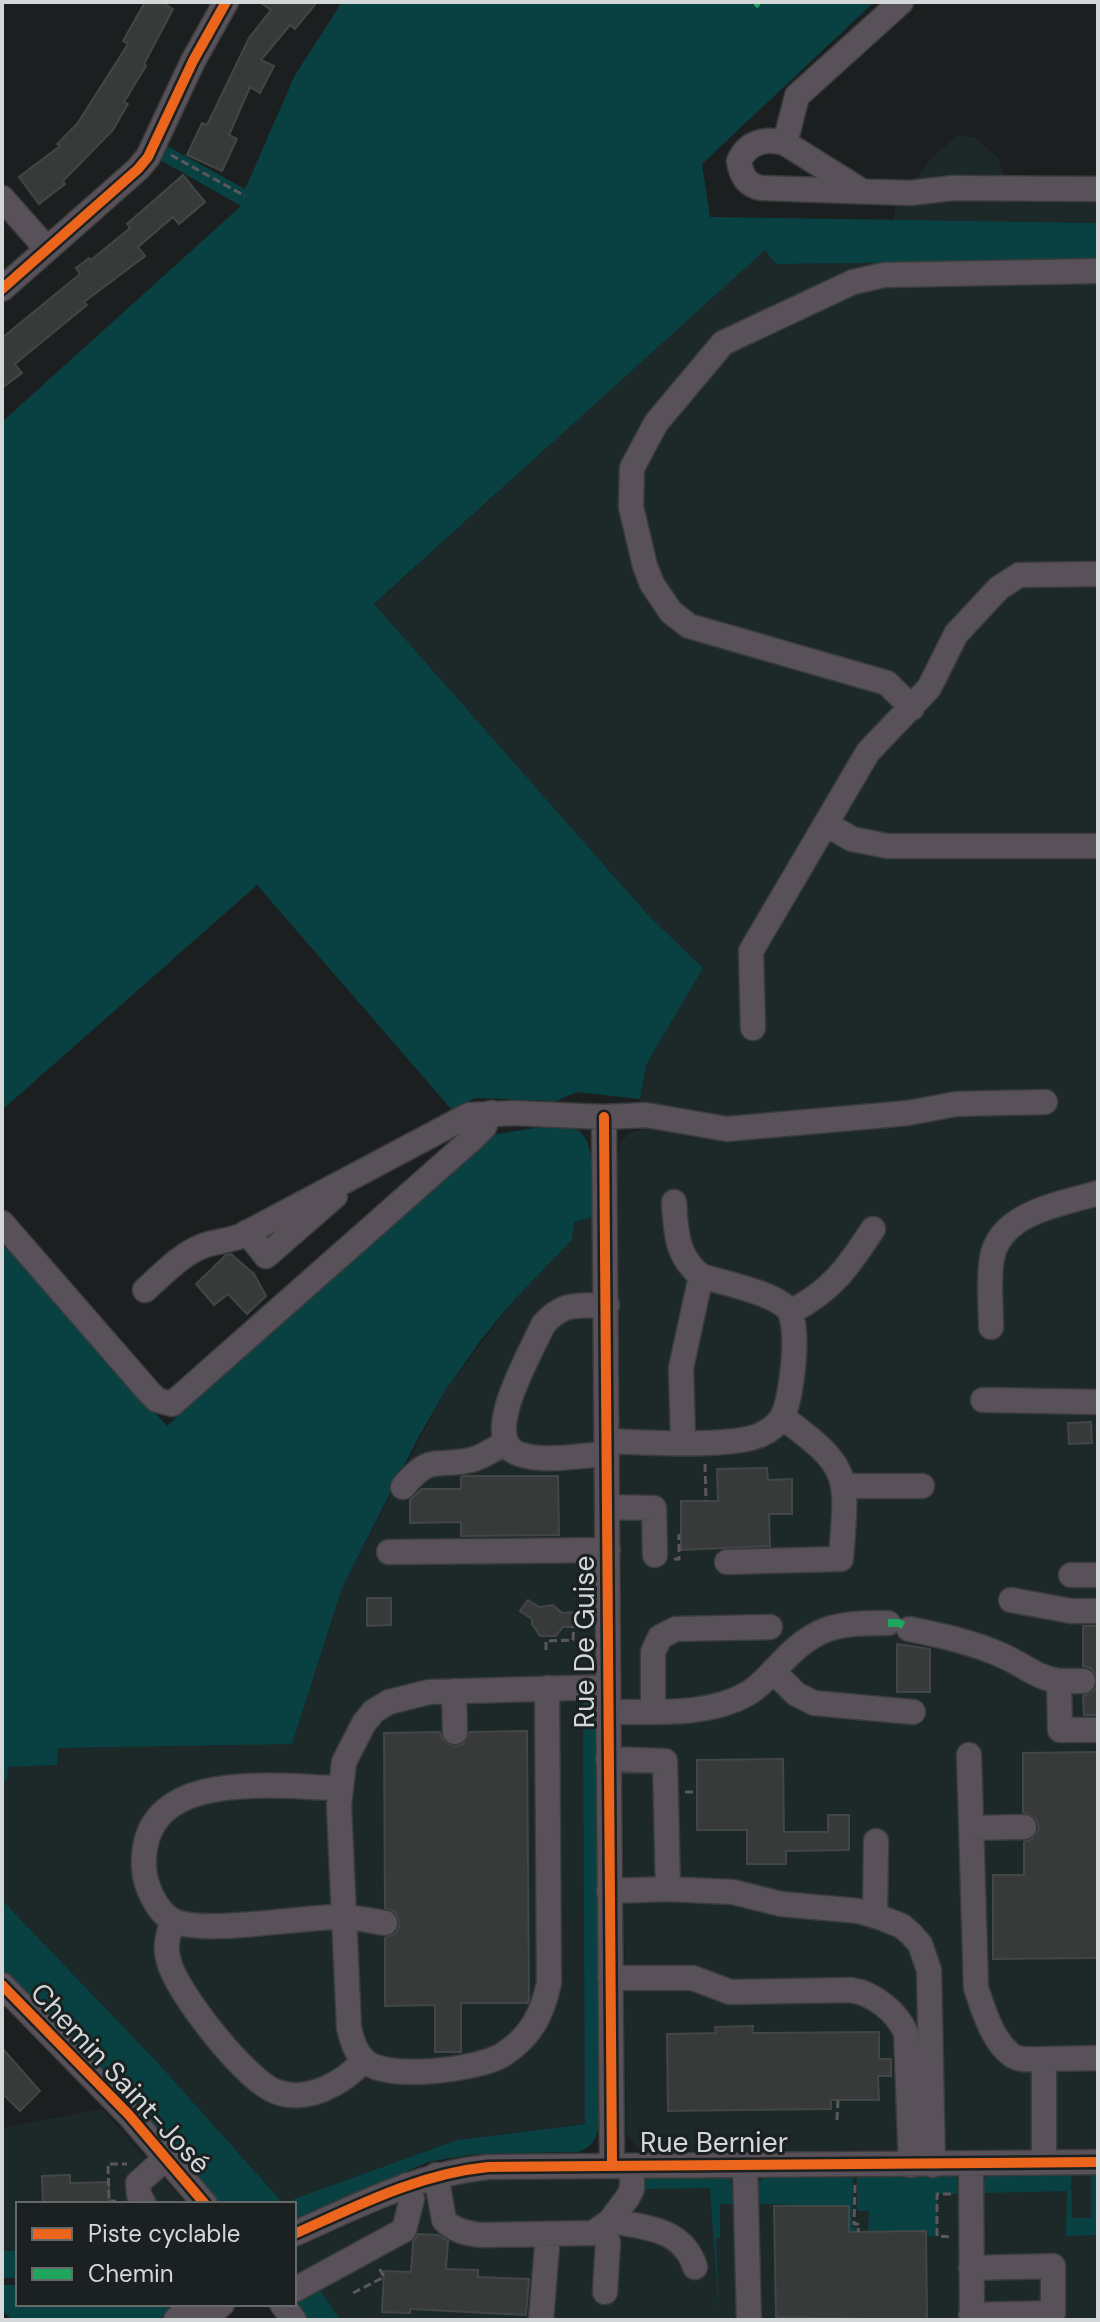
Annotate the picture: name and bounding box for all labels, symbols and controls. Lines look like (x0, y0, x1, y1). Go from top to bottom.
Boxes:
street label: Rue De Guise (566, 1556, 603, 1728)
street label: Chemin Saint-José (22, 1975, 219, 2182)
street label: Rue Bernier (640, 2124, 788, 2161)
legend (16, 2202, 296, 2306)
text: Piste cyclable (88, 2218, 240, 2249)
text: Chemin (88, 2258, 174, 2289)

